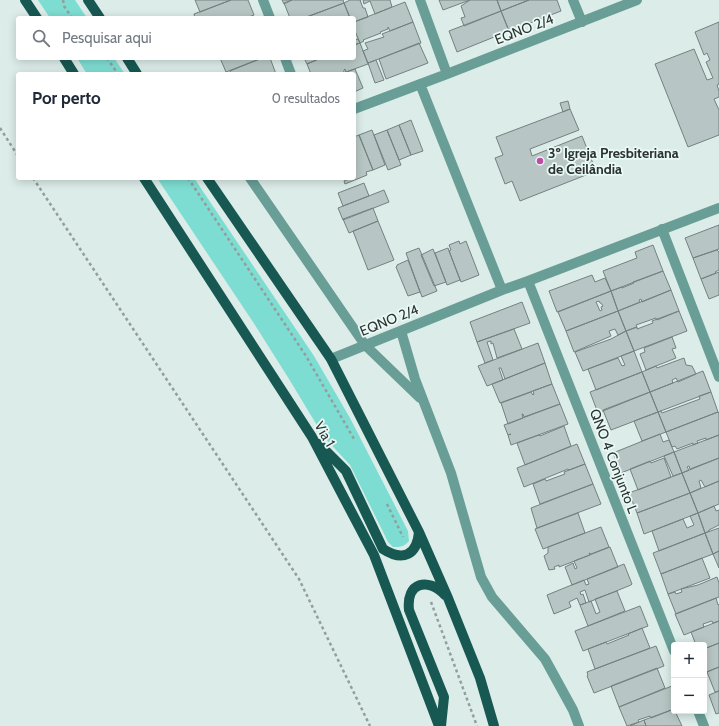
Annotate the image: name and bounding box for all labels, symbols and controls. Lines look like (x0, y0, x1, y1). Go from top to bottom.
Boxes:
street label: EQNO 2/4 (492, 10, 556, 48)
search box (16, 16, 356, 60)
icon: search (30, 27, 52, 49)
text: Pesquisar aqui (62, 29, 152, 47)
text: Por perto (32, 88, 101, 108)
text: 0 resultados (272, 90, 340, 106)
place label: 3º Igreja Presbiteriana de Ceilândia (548, 144, 679, 178)
marker: 3º Igreja Presbiteriana de Ceilândia (535, 156, 545, 166)
street label: EQNO 2/4 (357, 300, 421, 340)
street label: QNO 4 Conjunto L (586, 406, 642, 516)
street label: Via 1 (311, 418, 339, 450)
map controls (671, 642, 707, 714)
button: + (671, 642, 707, 678)
button: − (671, 678, 707, 714)

